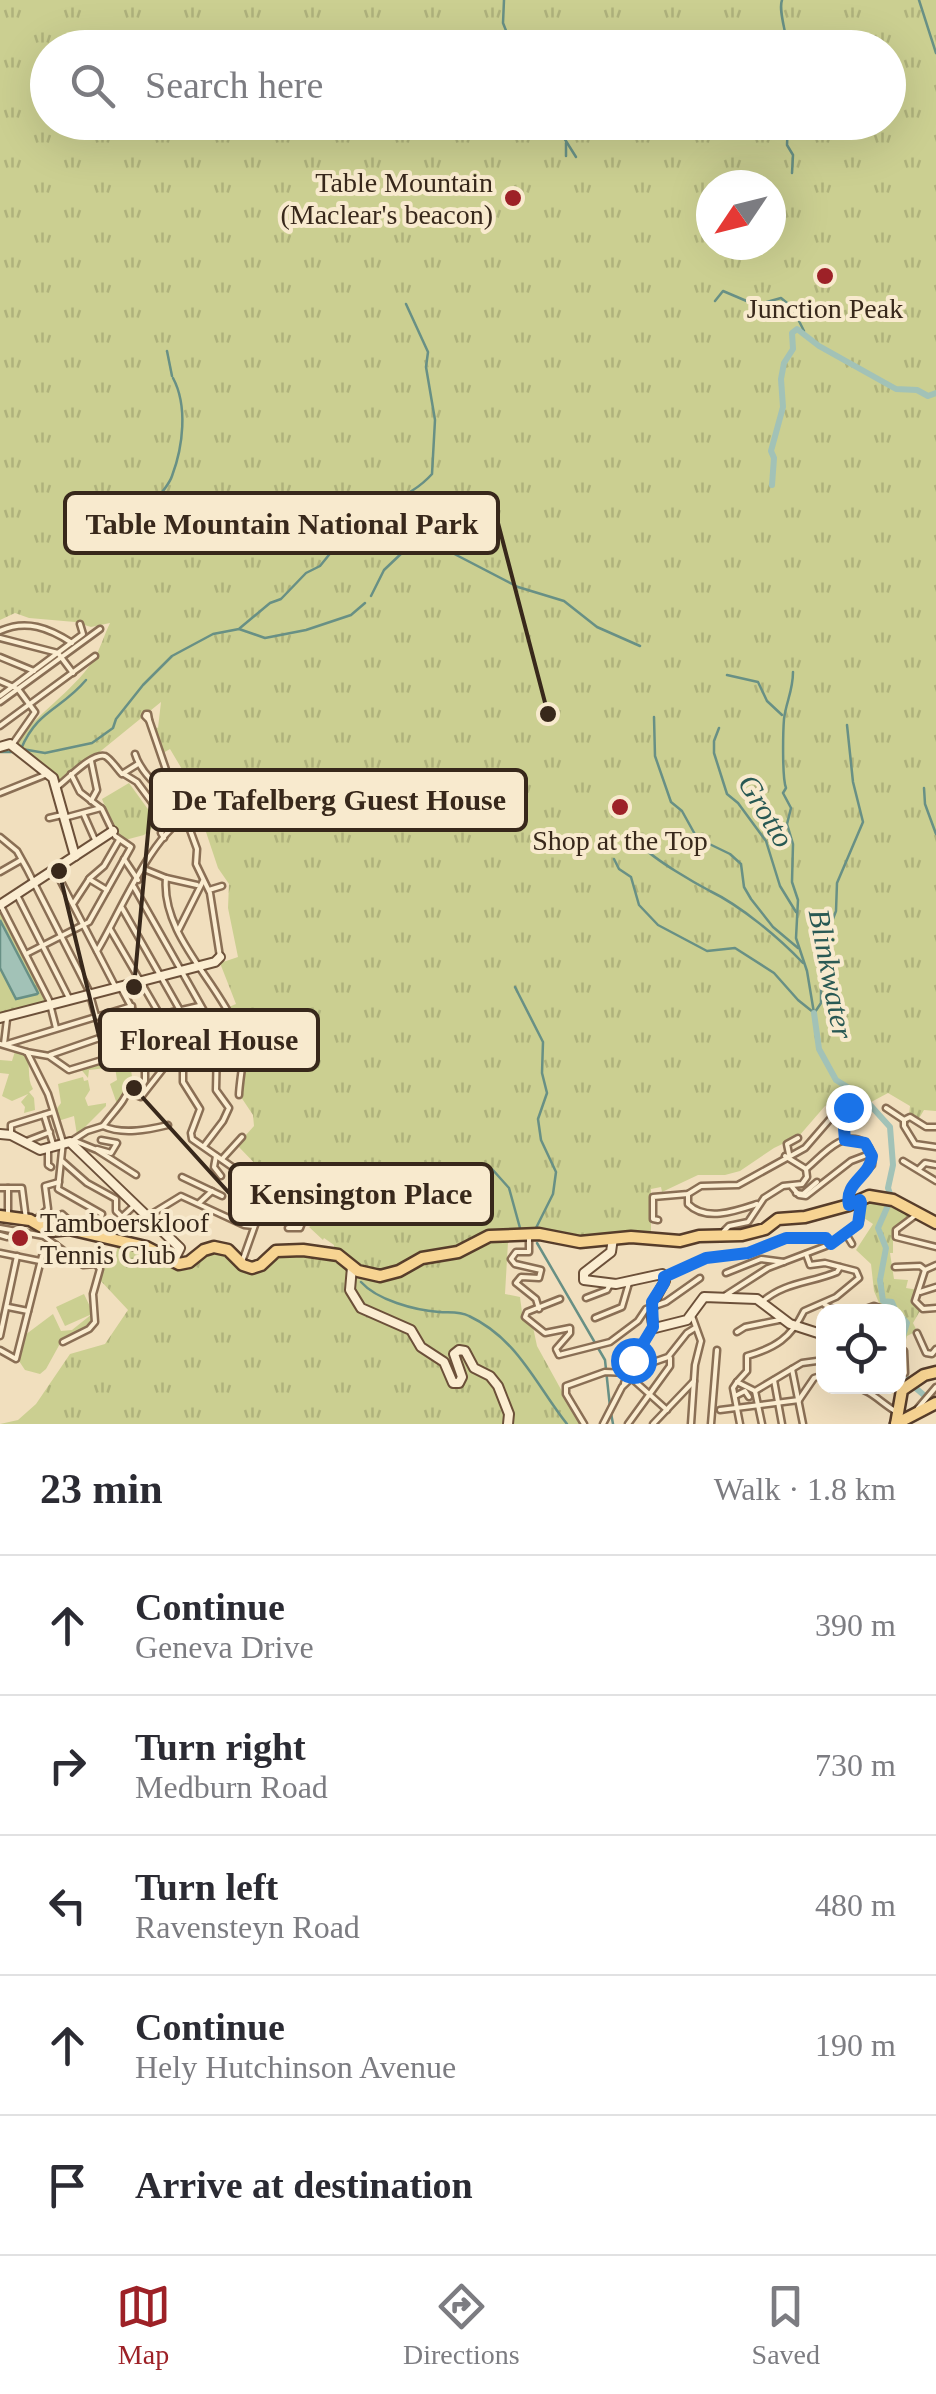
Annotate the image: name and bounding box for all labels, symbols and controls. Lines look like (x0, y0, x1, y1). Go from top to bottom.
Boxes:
search box (30, 30, 906, 140)
icon: search (65, 58, 120, 113)
text: Search here (145, 64, 323, 106)
place label: Table Mountain (Maclear's beacon) (280, 167, 493, 230)
north arrow (696, 170, 786, 260)
marker: Table Mountain (Maclear's beacon) (502, 187, 524, 209)
marker: Junction Peak (814, 265, 836, 287)
place label: Junction Peak (747, 293, 903, 324)
callout: Table Mountain National Park (65, 493, 498, 553)
text: Table Mountain National Park (85, 507, 479, 540)
water label: Grotto (732, 768, 801, 853)
callout: De Tafelberg Guest House (151, 770, 526, 830)
text: De Tafelberg Guest House (172, 783, 506, 816)
marker: Shop at the Top (609, 796, 631, 818)
place label: Shop at the Top (532, 825, 708, 856)
water label: Blinkwater (803, 906, 860, 1042)
callout: Floreal House (100, 1010, 318, 1070)
text: Floreal House (120, 1023, 298, 1056)
route end (826, 1085, 872, 1131)
callout: Kensington Place (230, 1164, 492, 1224)
text: Kensington Place (250, 1177, 472, 1210)
place label: Tamboerskloof Tennis Club (40, 1207, 210, 1270)
marker: Tamboerskloof Tennis Club (9, 1227, 31, 1249)
map controls (816, 1304, 906, 1394)
button: locate (816, 1304, 906, 1394)
route start (611, 1338, 657, 1384)
text: 23 min (40, 1466, 163, 1512)
text: Walk · 1.8 km (714, 1471, 896, 1507)
text: Continue (135, 1586, 285, 1628)
icon: ahead (40, 1598, 95, 1653)
text: 390 m (815, 1607, 896, 1643)
text: Geneva Drive (135, 1629, 314, 1665)
text: Turn right (135, 1726, 306, 1768)
icon: right (40, 1738, 95, 1793)
text: 730 m (815, 1747, 896, 1783)
text: Medburn Road (135, 1769, 328, 1805)
text: Turn left (135, 1866, 278, 1908)
icon: left (40, 1878, 95, 1933)
text: 480 m (815, 1887, 896, 1923)
text: Ravensteyn Road (135, 1909, 360, 1945)
text: Continue (135, 2006, 285, 2048)
icon: ahead (40, 2018, 95, 2073)
text: 190 m (815, 2027, 896, 2063)
text: Hely Hutchinson Avenue (135, 2049, 456, 2085)
icon: arrive (40, 2158, 95, 2213)
text: Arrive at destination (135, 2164, 473, 2206)
tab: Map (116, 2279, 171, 2371)
tab: Directions (403, 2279, 520, 2371)
tab: Saved (752, 2279, 820, 2371)

